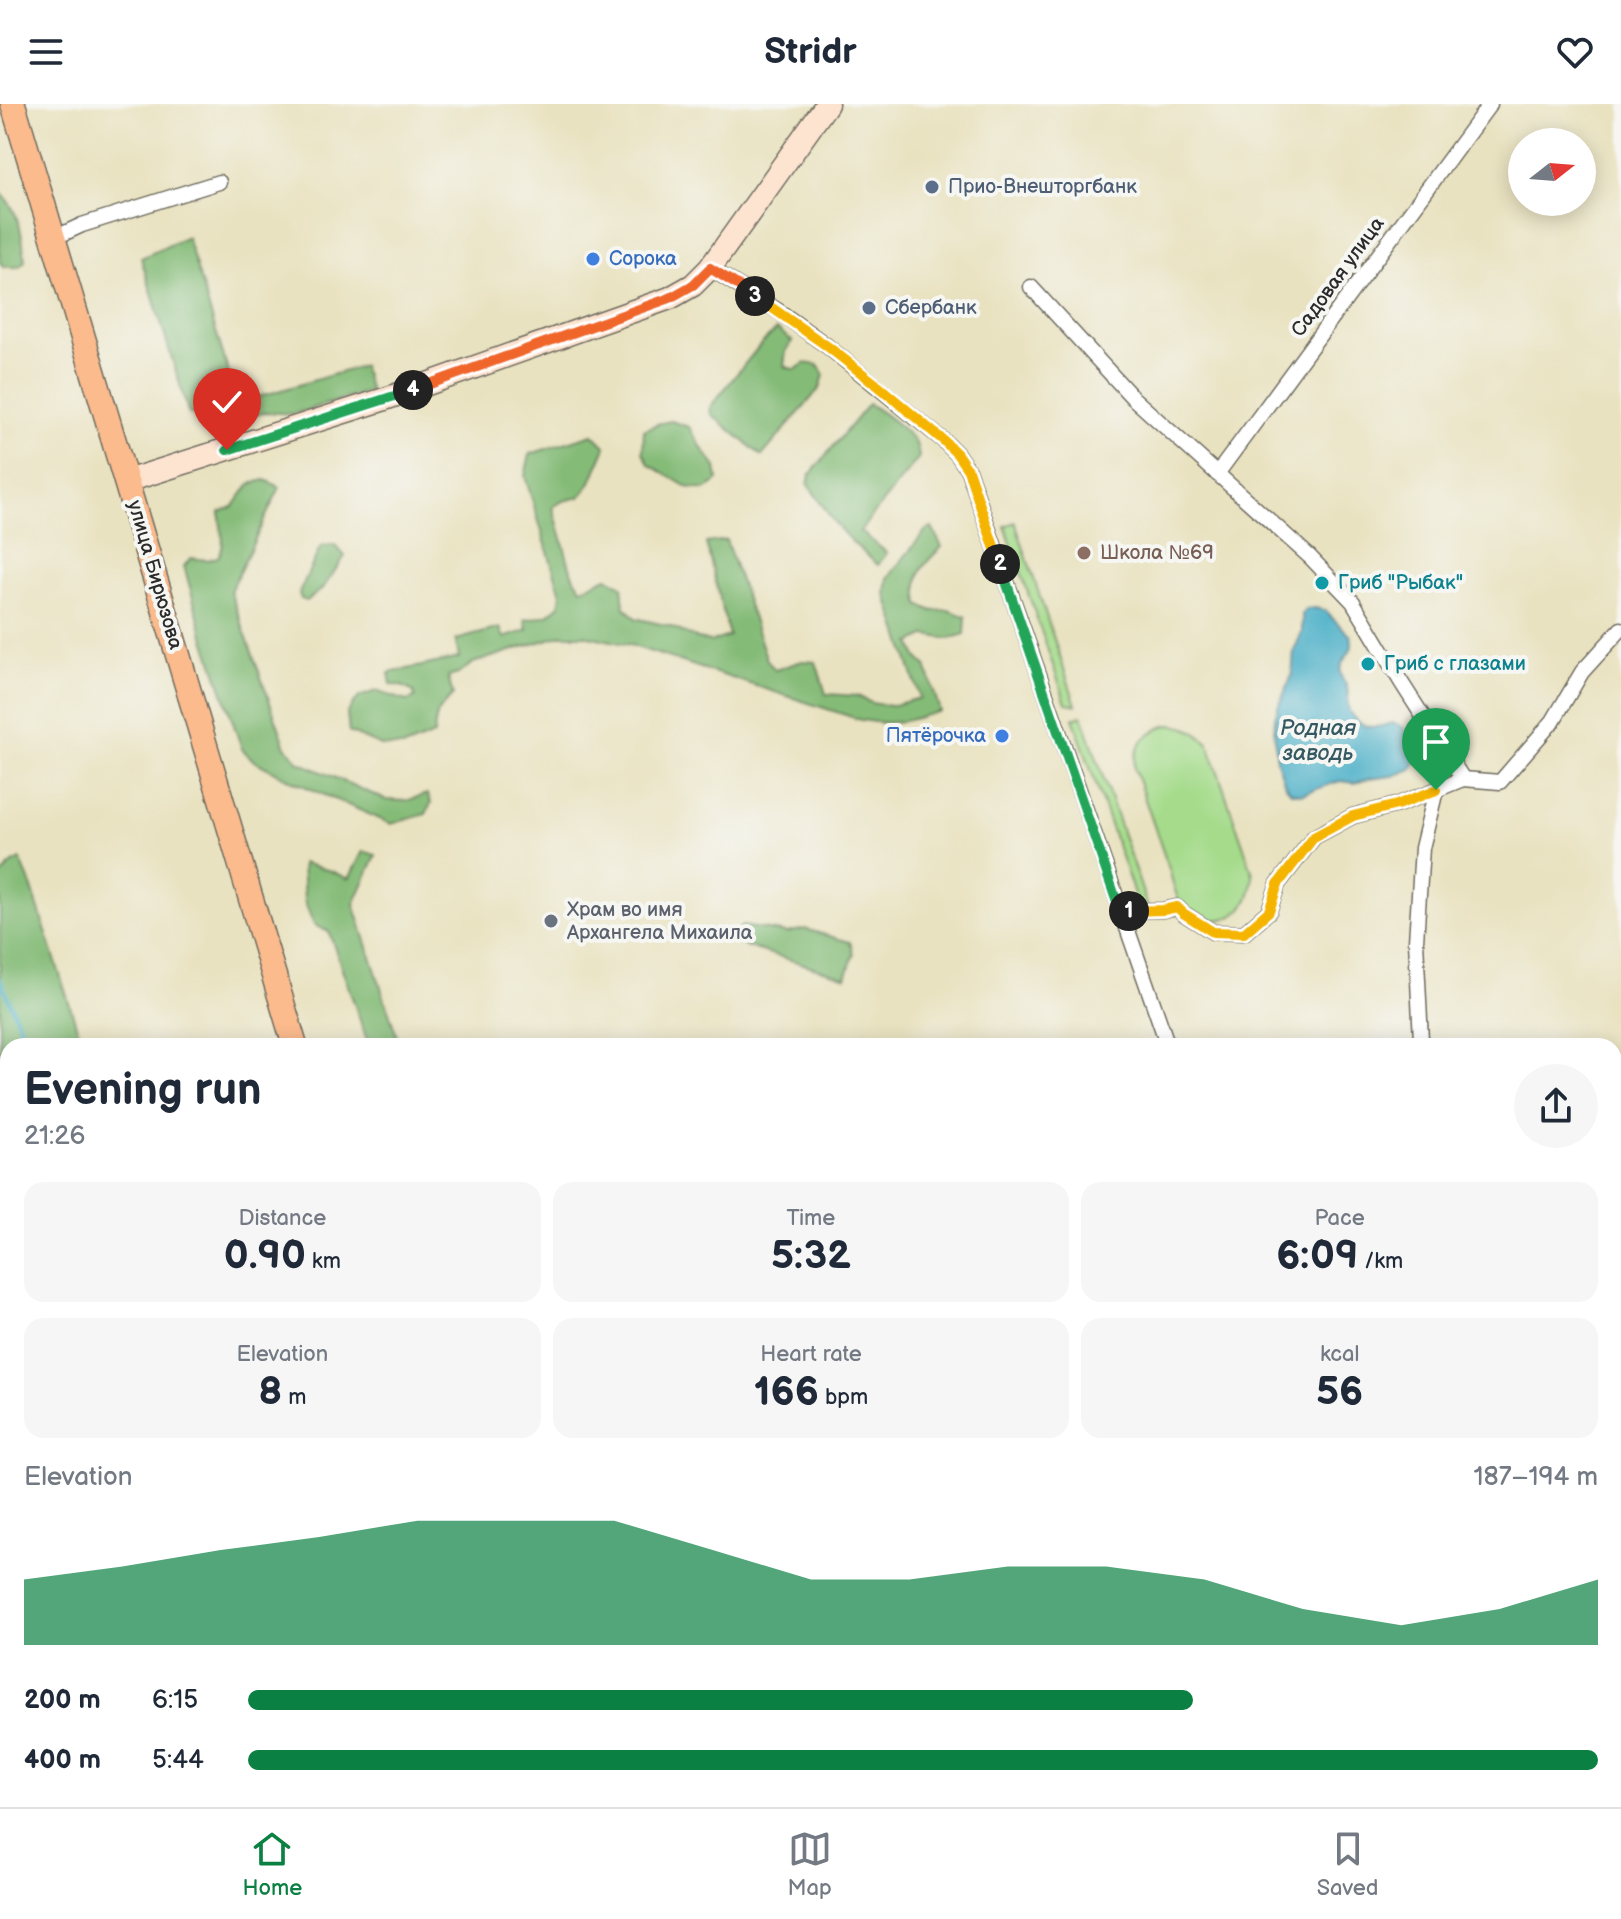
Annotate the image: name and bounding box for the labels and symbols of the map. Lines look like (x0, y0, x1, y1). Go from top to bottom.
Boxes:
north arrow (1508, 128, 1596, 216)
place label: Прио-Внешторгбанк (948, 175, 1137, 199)
marker: Прио-Внешторгбанк (923, 178, 941, 196)
street label: Садовая улица (1287, 212, 1390, 342)
place label: Сорока (609, 247, 677, 271)
marker: Сорока (584, 250, 602, 268)
pin: 3 (735, 276, 775, 316)
place label: Сбербанк (885, 296, 977, 320)
marker: Сбербанк (860, 299, 878, 317)
pin (193, 368, 261, 450)
pin: 4 (393, 370, 433, 410)
street label: улица Бирюзова (122, 498, 188, 653)
place label: Школа №69 (1100, 541, 1214, 565)
pin: 2 (980, 544, 1020, 584)
marker: Школа №69 (1075, 544, 1093, 562)
place label: Гриб "Рыбак" (1338, 571, 1463, 595)
marker: Гриб "Рыбак" (1313, 574, 1331, 592)
place label: Гриб с глазами (1384, 652, 1526, 676)
marker: Гриб с глазами (1359, 655, 1377, 673)
pin (1402, 708, 1470, 790)
water label: Родная заводь (1280, 715, 1356, 767)
place label: Пятёрочка (886, 724, 986, 748)
marker: Пятёрочка (993, 727, 1011, 745)
pin: 1 (1109, 891, 1149, 931)
place label: Храм во имя Архангела Михаила (566, 898, 753, 945)
marker: Храм во имя Архангела Михаила (542, 912, 560, 930)

